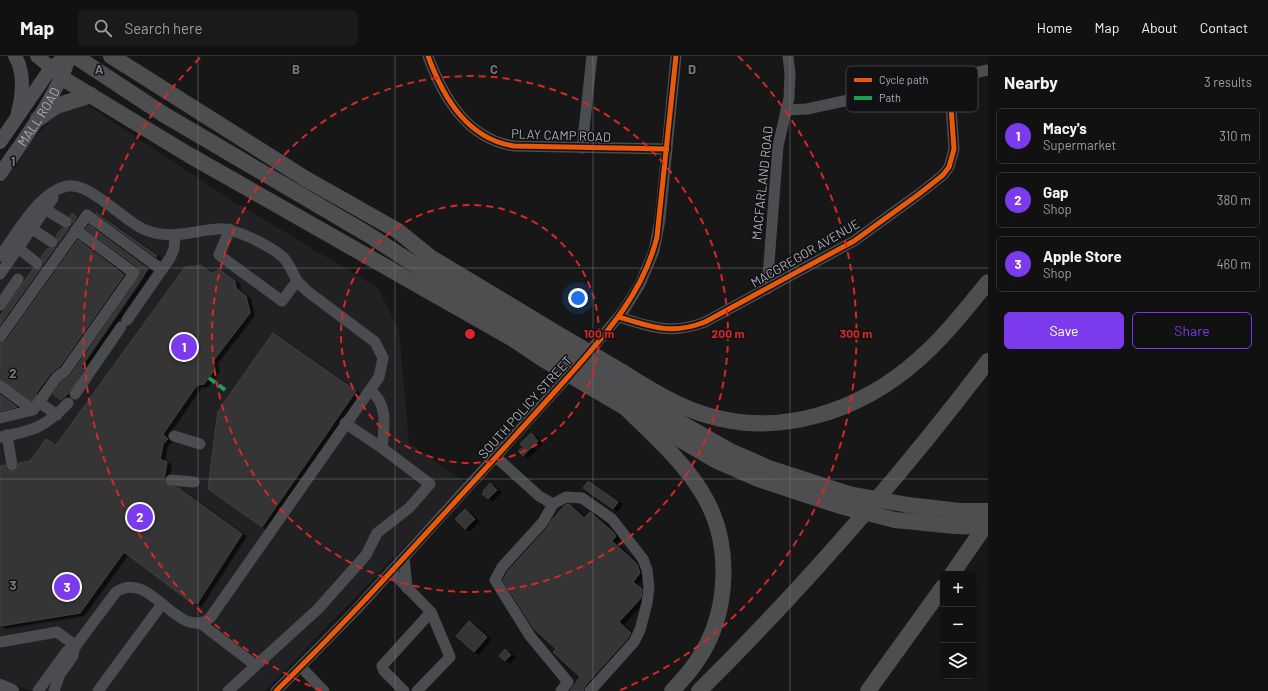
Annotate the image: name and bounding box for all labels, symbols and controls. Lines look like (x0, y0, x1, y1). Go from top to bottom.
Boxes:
search box (78, 10, 358, 46)
text: Map (20, 16, 54, 39)
icon: search (92, 17, 114, 39)
text: Search here (124, 19, 202, 37)
text: Home (1037, 19, 1073, 36)
text: Map (1095, 19, 1119, 36)
text: About (1141, 19, 1178, 36)
text: Contact (1200, 19, 1248, 36)
text: A (95, 61, 104, 77)
text: B (292, 61, 300, 77)
text: C (490, 61, 498, 77)
text: D (688, 61, 696, 77)
legend (846, 66, 978, 112)
text: Nearby (1004, 72, 1058, 92)
text: Cycle path (879, 73, 929, 86)
text: 3 results (1204, 74, 1252, 90)
street label: MALL ROAD (14, 85, 63, 149)
text: Path (879, 91, 901, 104)
text: Macy's (1043, 119, 1087, 137)
street label: PLAY CAMP ROAD (511, 125, 611, 145)
street label: MACFARLAND ROAD (748, 125, 776, 241)
text: 1 (1016, 128, 1020, 144)
text: 310 m (1219, 128, 1251, 144)
text: Supermarket (1043, 137, 1116, 153)
text: 1 (11, 153, 15, 169)
text: Gap (1043, 183, 1069, 201)
text: 2 (1014, 192, 1022, 208)
text: 380 m (1217, 192, 1251, 208)
text: Shop (1043, 201, 1072, 217)
street label: MACGREGOR AVENUE (748, 215, 862, 291)
text: Apple Store (1043, 247, 1122, 265)
text: 3 (1014, 256, 1022, 272)
text: 460 m (1216, 256, 1251, 272)
text: Shop (1043, 265, 1072, 281)
your location (568, 288, 588, 308)
button: Save (1004, 312, 1124, 349)
button: Share (1132, 312, 1252, 349)
text: 100 m (584, 326, 614, 340)
text: 200 m (712, 326, 744, 340)
text: 300 m (840, 326, 872, 340)
centre of rings (463, 327, 477, 341)
pin: 1 (171, 332, 197, 362)
street label: SOUTH POLICY STREET (475, 352, 575, 462)
text: 2 (9, 365, 17, 381)
pin: 2 (127, 502, 153, 532)
map controls (940, 571, 976, 679)
button: + (940, 571, 976, 607)
pin: 3 (54, 572, 80, 602)
text: 3 (9, 577, 17, 593)
button: − (940, 607, 976, 643)
button: layers (940, 643, 976, 679)

